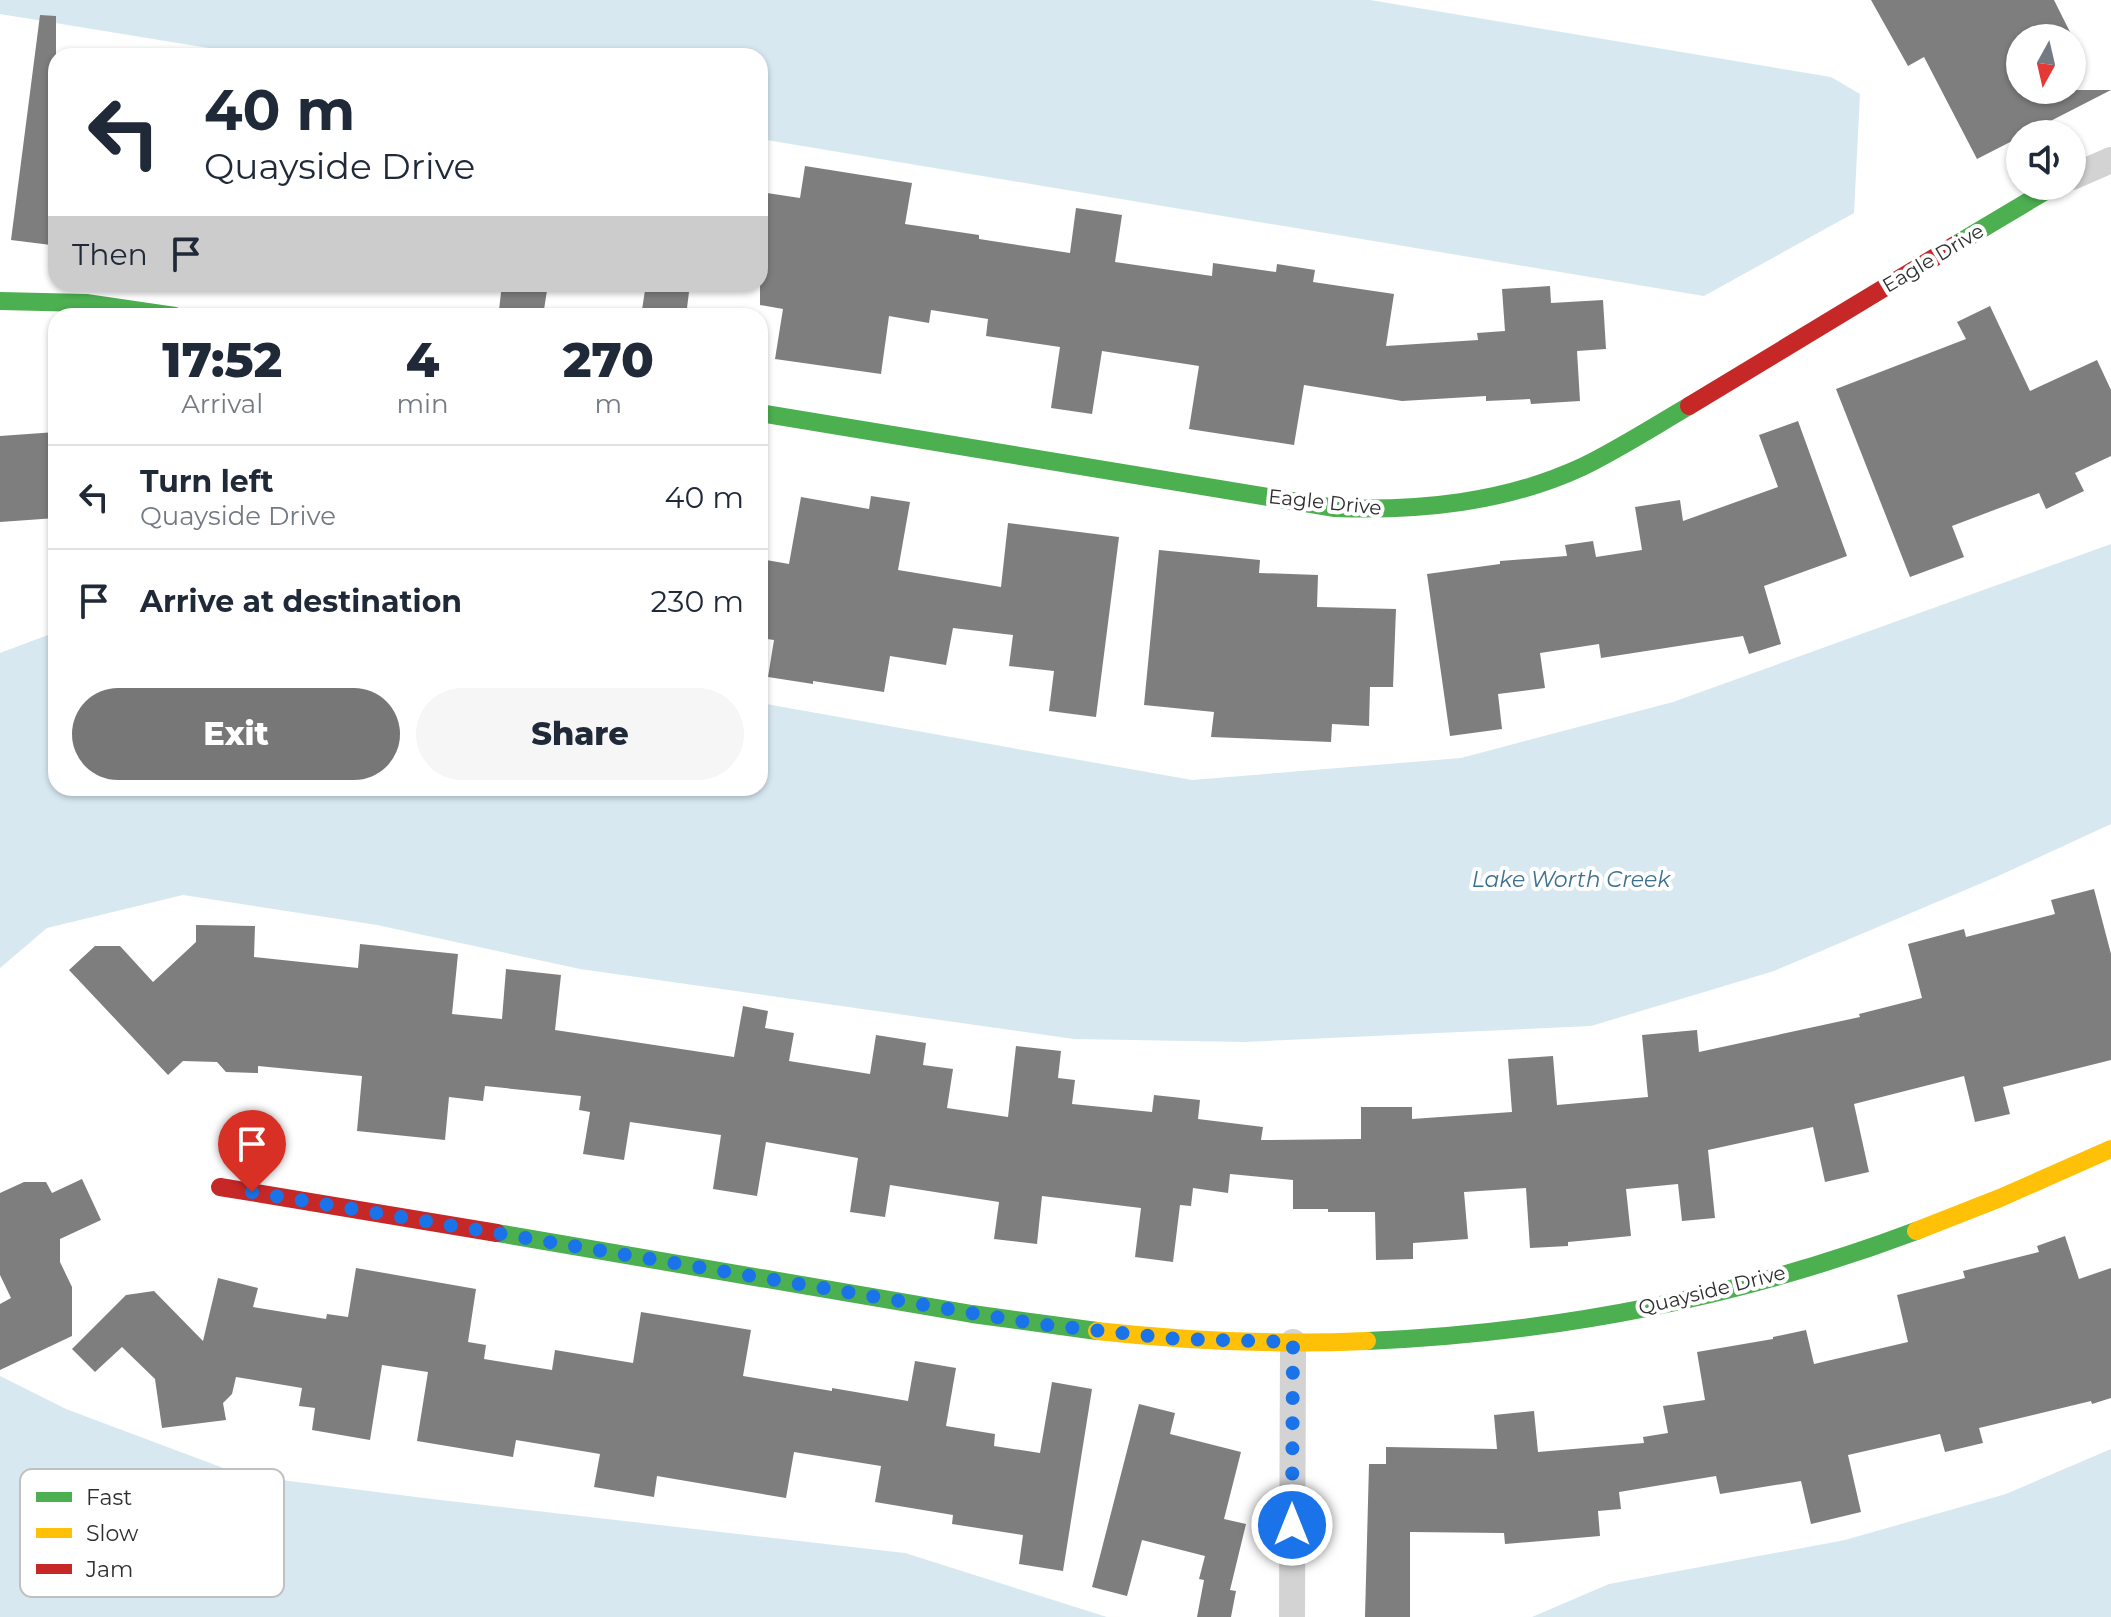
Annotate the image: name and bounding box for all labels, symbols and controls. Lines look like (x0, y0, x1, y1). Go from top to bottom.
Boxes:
north arrow (2006, 24, 2086, 104)
map controls (2006, 24, 2086, 200)
text: 40 m (204, 76, 355, 144)
icon: left (72, 80, 176, 184)
button: sound (2006, 120, 2086, 200)
text: Quayside Drive (204, 144, 475, 188)
street label: Eagle Drive (1878, 218, 1988, 298)
icon: arrive (164, 232, 208, 276)
text: Then (72, 236, 148, 273)
text: 17:52 (162, 331, 282, 389)
text: 4 (406, 331, 439, 389)
text: 270 (563, 331, 654, 389)
text: Arrival (181, 388, 263, 420)
text: min (396, 388, 449, 420)
text: m (594, 388, 622, 420)
text: Turn left (140, 463, 273, 500)
icon: left (72, 475, 116, 519)
text: 40 m (665, 479, 744, 516)
street label: Eagle Drive (1267, 484, 1383, 520)
text: Quayside Drive (140, 500, 336, 532)
icon: arrive (72, 579, 116, 623)
text: Arrive at destination (140, 583, 462, 620)
text: 230 m (650, 583, 744, 620)
button: Exit (72, 688, 400, 780)
button: Share (416, 688, 744, 780)
water label: Lake Worth Creek (1472, 866, 1671, 893)
pin (218, 1110, 286, 1192)
icon: arrive (230, 1122, 274, 1166)
street label: Quayside Drive (1636, 1260, 1788, 1320)
legend (20, 1469, 284, 1597)
position arrow (1250, 1483, 1334, 1567)
text: Fast (86, 1484, 132, 1511)
text: Slow (86, 1520, 139, 1547)
text: Jam (85, 1556, 133, 1583)

